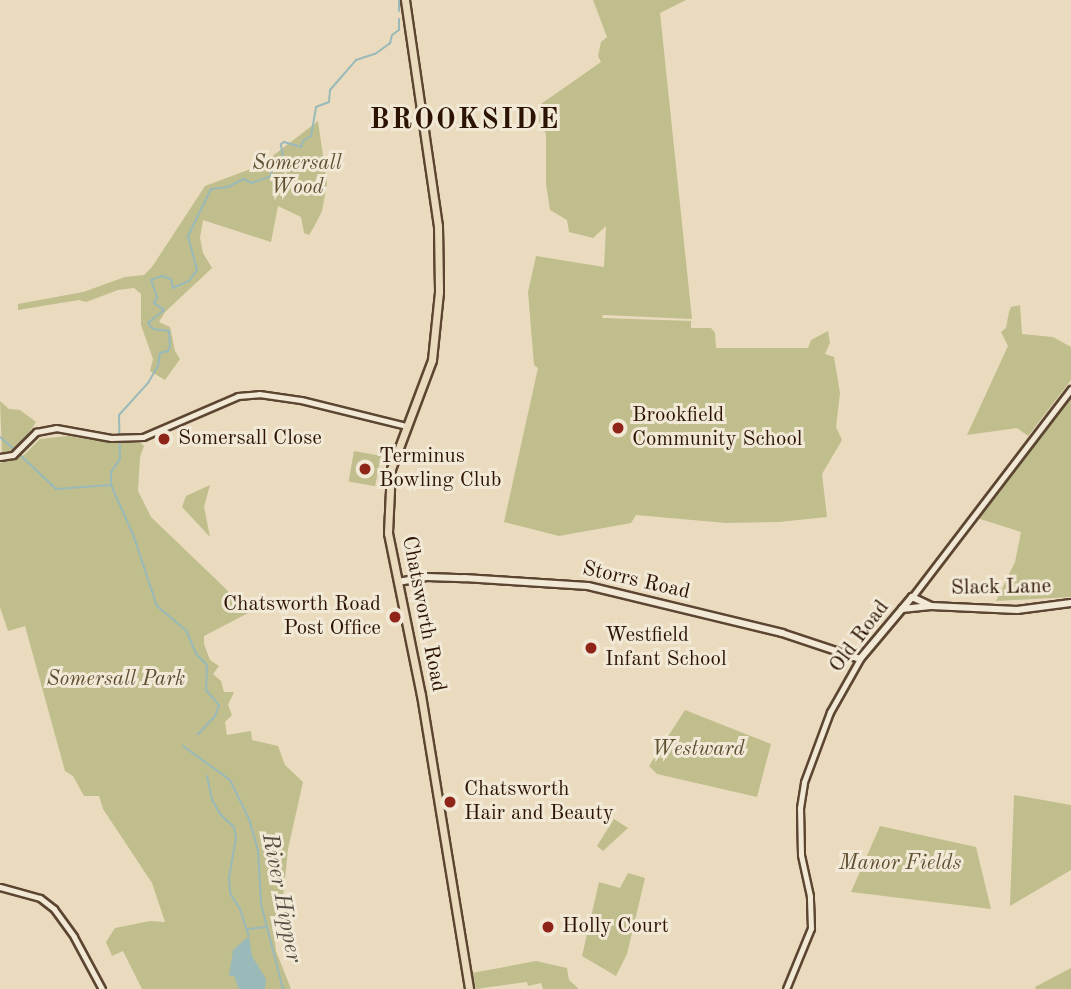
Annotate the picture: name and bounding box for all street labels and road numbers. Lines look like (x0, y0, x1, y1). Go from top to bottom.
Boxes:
street label: Chatsworth Road (396, 534, 450, 694)
street label: Storrs Road (580, 556, 692, 606)
street label: Slack Lane (951, 575, 1051, 601)
street label: Old Road (825, 596, 895, 678)

